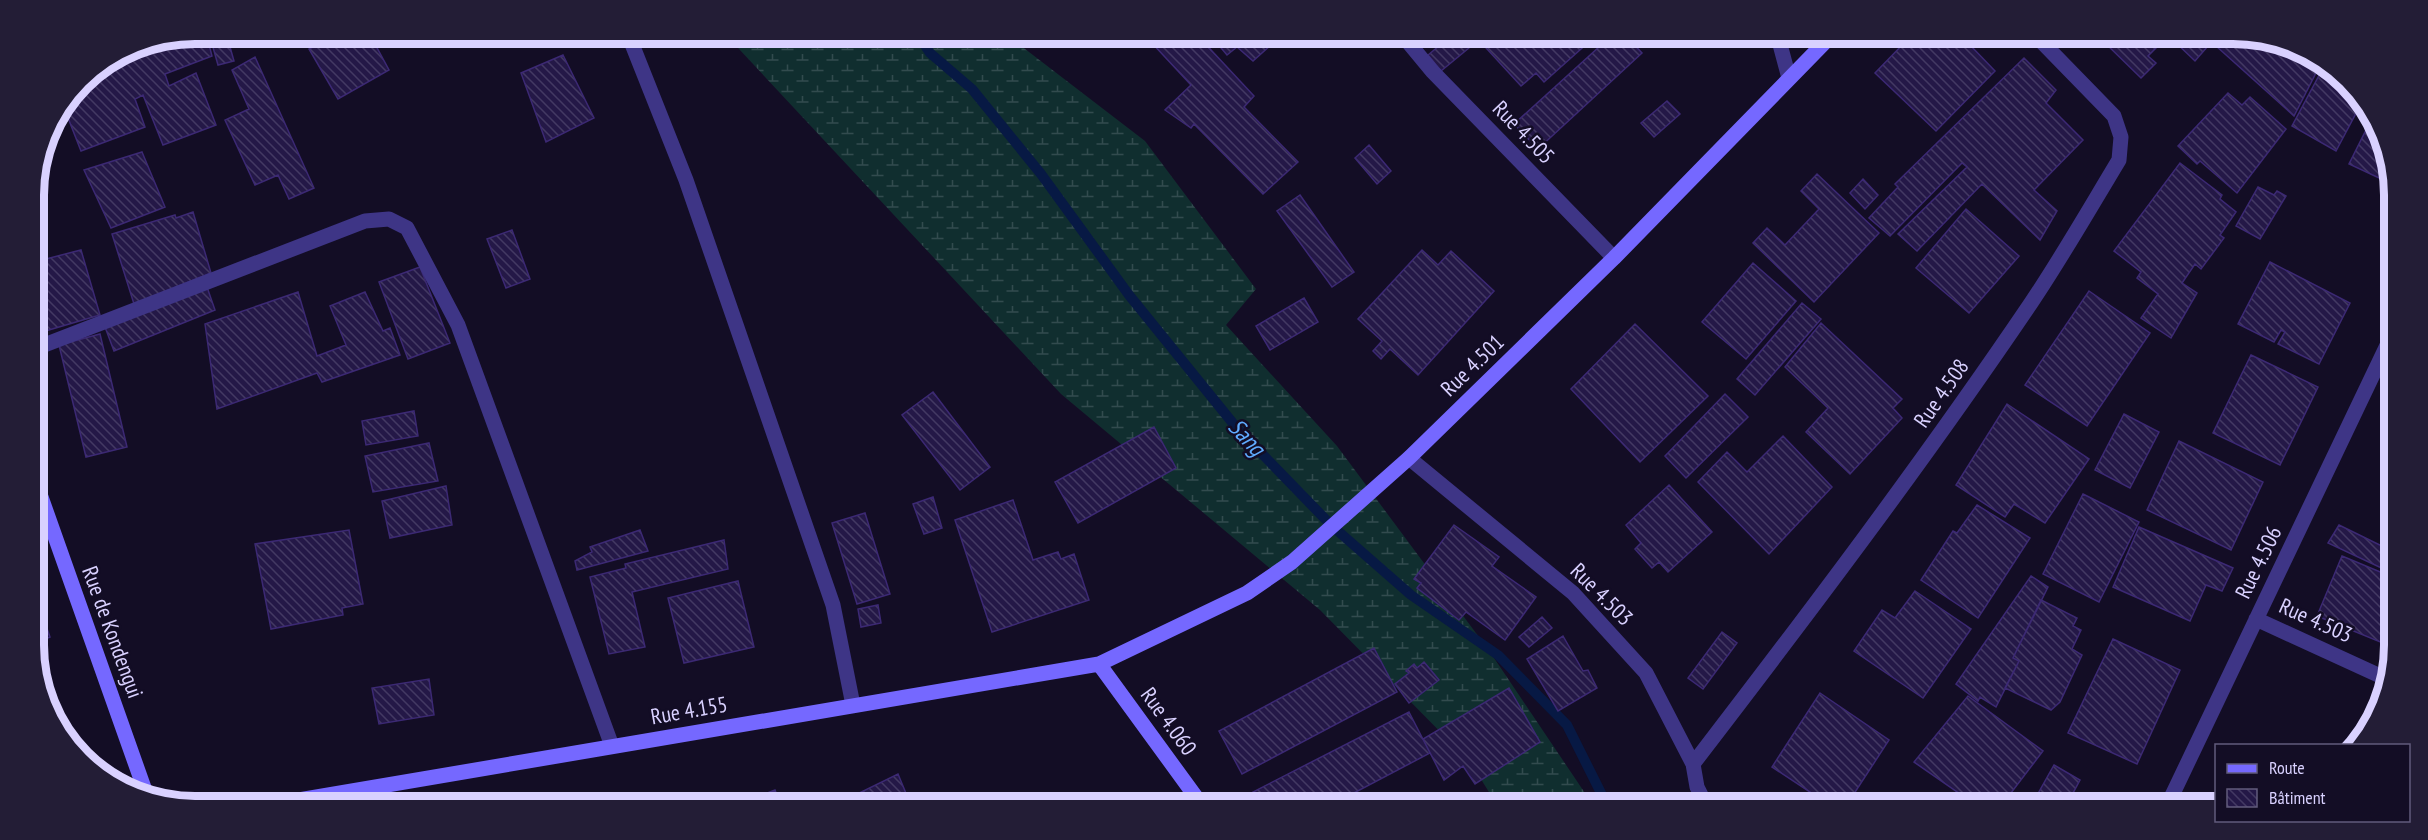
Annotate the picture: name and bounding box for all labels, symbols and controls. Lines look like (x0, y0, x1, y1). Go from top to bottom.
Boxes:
street label: Rue 4.505 (1487, 94, 1561, 170)
street label: Rue 4.501 (1434, 328, 1510, 402)
street label: Rue 4.508 (1907, 353, 1975, 433)
water label: Sang (1222, 412, 1273, 464)
street label: Rue 4.506 (2228, 521, 2288, 603)
street label: Rue 4.503 (1565, 557, 1639, 631)
street label: Rue de Kondengui (76, 562, 150, 702)
street label: Rue 4.503 (2275, 591, 2357, 649)
street label: Rue 4.060 (1135, 681, 1203, 761)
street label: Rue 4.155 (648, 689, 730, 731)
legend (2215, 744, 2410, 822)
text: Route (2269, 756, 2305, 779)
text: Bâtiment (2269, 786, 2326, 809)

